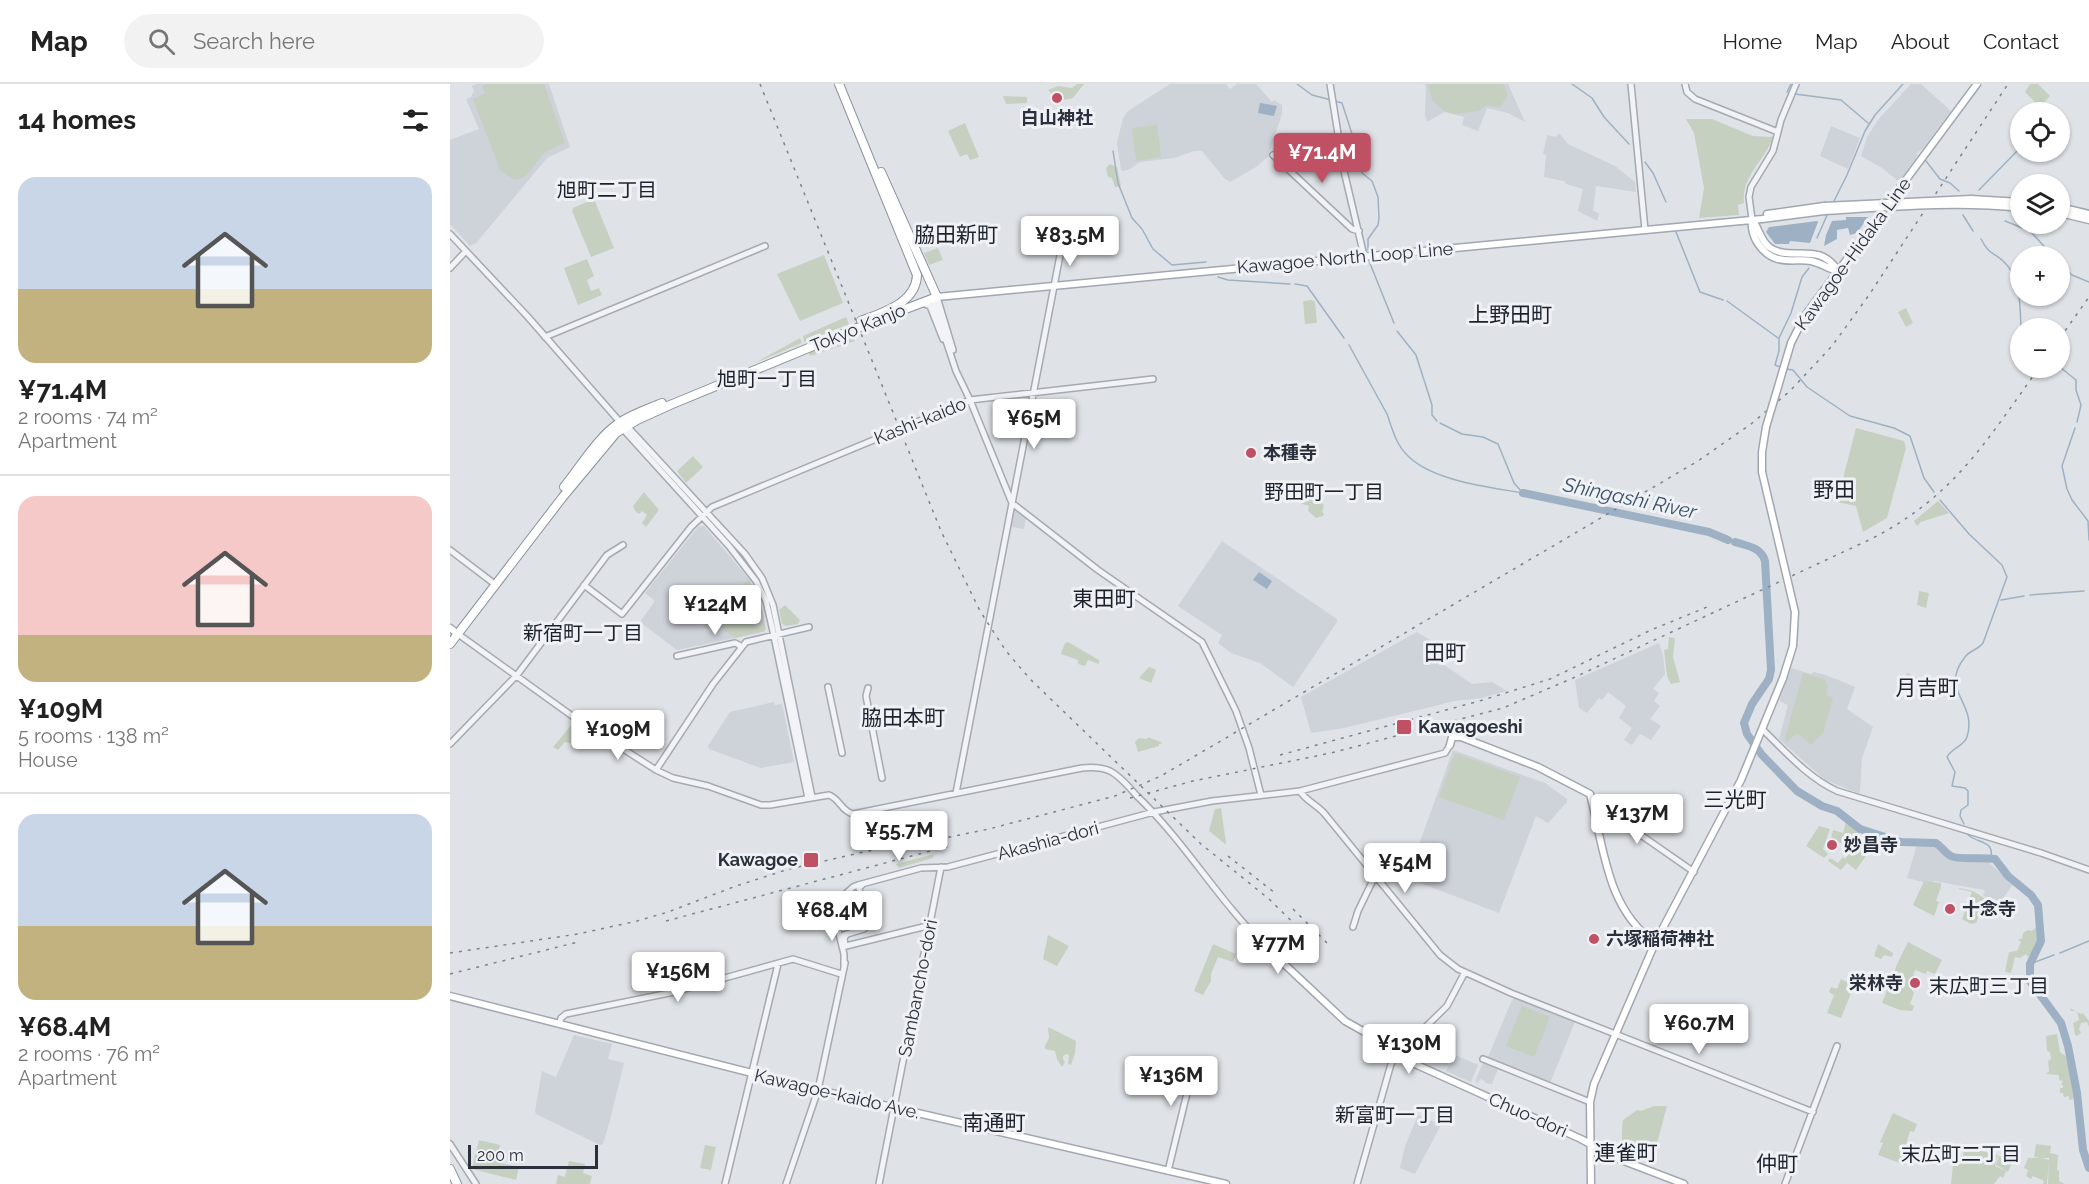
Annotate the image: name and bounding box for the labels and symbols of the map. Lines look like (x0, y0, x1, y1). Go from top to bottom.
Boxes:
marker: 白山神社 (1050, 91, 1064, 105)
place label: 白山神社 (1021, 107, 1093, 128)
pin: ¥71.4M (1273, 133, 1371, 184)
street label: Kawagoe-Hidaka Line (1790, 173, 1915, 334)
district label: 旭町二丁目 (557, 178, 657, 202)
pin: ¥83.5M (1021, 216, 1119, 267)
district label: 脇田新町 (914, 222, 998, 247)
street label: Kawagoe North Loop Line (1236, 238, 1454, 277)
street label: Tokyo Kanjo (807, 299, 909, 356)
district label: 上野田町 (1468, 302, 1552, 327)
district label: 旭町一丁目 (717, 367, 817, 391)
street label: Kashi-kaido (871, 392, 969, 448)
pin: ¥65M (998, 399, 1070, 450)
place label: 本種寺 (1263, 442, 1317, 463)
marker: 本種寺 (1244, 446, 1258, 460)
water label: Shingashi River (1560, 472, 1700, 524)
district label: 野田 (1813, 477, 1855, 502)
district label: 野田町一丁目 (1264, 480, 1384, 504)
pin: ¥124M (673, 585, 757, 636)
district label: 東田町 (1073, 586, 1136, 611)
district label: 新宿町一丁目 (523, 621, 643, 645)
district label: 田町 (1424, 640, 1466, 665)
district label: 月吉町 (1896, 675, 1959, 700)
district label: 脇田本町 (861, 705, 945, 730)
pin: ¥109M (576, 710, 660, 761)
place label: Kawagoeshi (1418, 716, 1523, 737)
marker: Kawagoeshi (1395, 718, 1413, 736)
district label: 三光町 (1704, 787, 1767, 812)
pin: ¥137M (1595, 794, 1679, 845)
pin: ¥55.7M (850, 811, 948, 862)
street label: Akashia-dori (995, 817, 1101, 864)
place label: 妙昌寺 (1844, 834, 1898, 855)
marker: 妙昌寺 (1825, 838, 1839, 852)
pin: ¥54M (1369, 843, 1441, 894)
place label: Kawagoe (718, 849, 798, 870)
marker: Kawagoe (802, 851, 820, 869)
pin: ¥68.4M (783, 891, 881, 942)
place label: 十念寺 (1962, 898, 2016, 919)
marker: 十念寺 (1943, 902, 1957, 916)
street label: Sambancho-dori (894, 917, 941, 1058)
pin: ¥77M (1242, 924, 1314, 975)
place label: 六塚稲荷神社 (1606, 928, 1714, 949)
marker: 六塚稲荷神社 (1587, 932, 1601, 946)
pin: ¥156M (636, 952, 720, 1003)
place label: 栄林寺 (1849, 972, 1903, 993)
district label: 末広町三丁目 (1929, 974, 2049, 998)
marker: 栄林寺 (1908, 976, 1922, 990)
pin: ¥60.7M (1650, 1004, 1748, 1055)
pin: ¥130M (1367, 1024, 1451, 1075)
pin: ¥136M (1129, 1056, 1213, 1107)
street label: Kawagoe-kaido Ave. (752, 1064, 922, 1123)
street label: Chuo-dori (1486, 1088, 1571, 1141)
district label: 新富町一丁目 (1335, 1103, 1455, 1127)
district label: 南通町 (963, 1110, 1026, 1135)
district label: 連雀町 (1595, 1140, 1658, 1165)
scale bar (468, 1142, 598, 1170)
district label: 末広町二丁目 (1901, 1142, 2021, 1166)
district label: 仲町 (1756, 1151, 1798, 1176)

